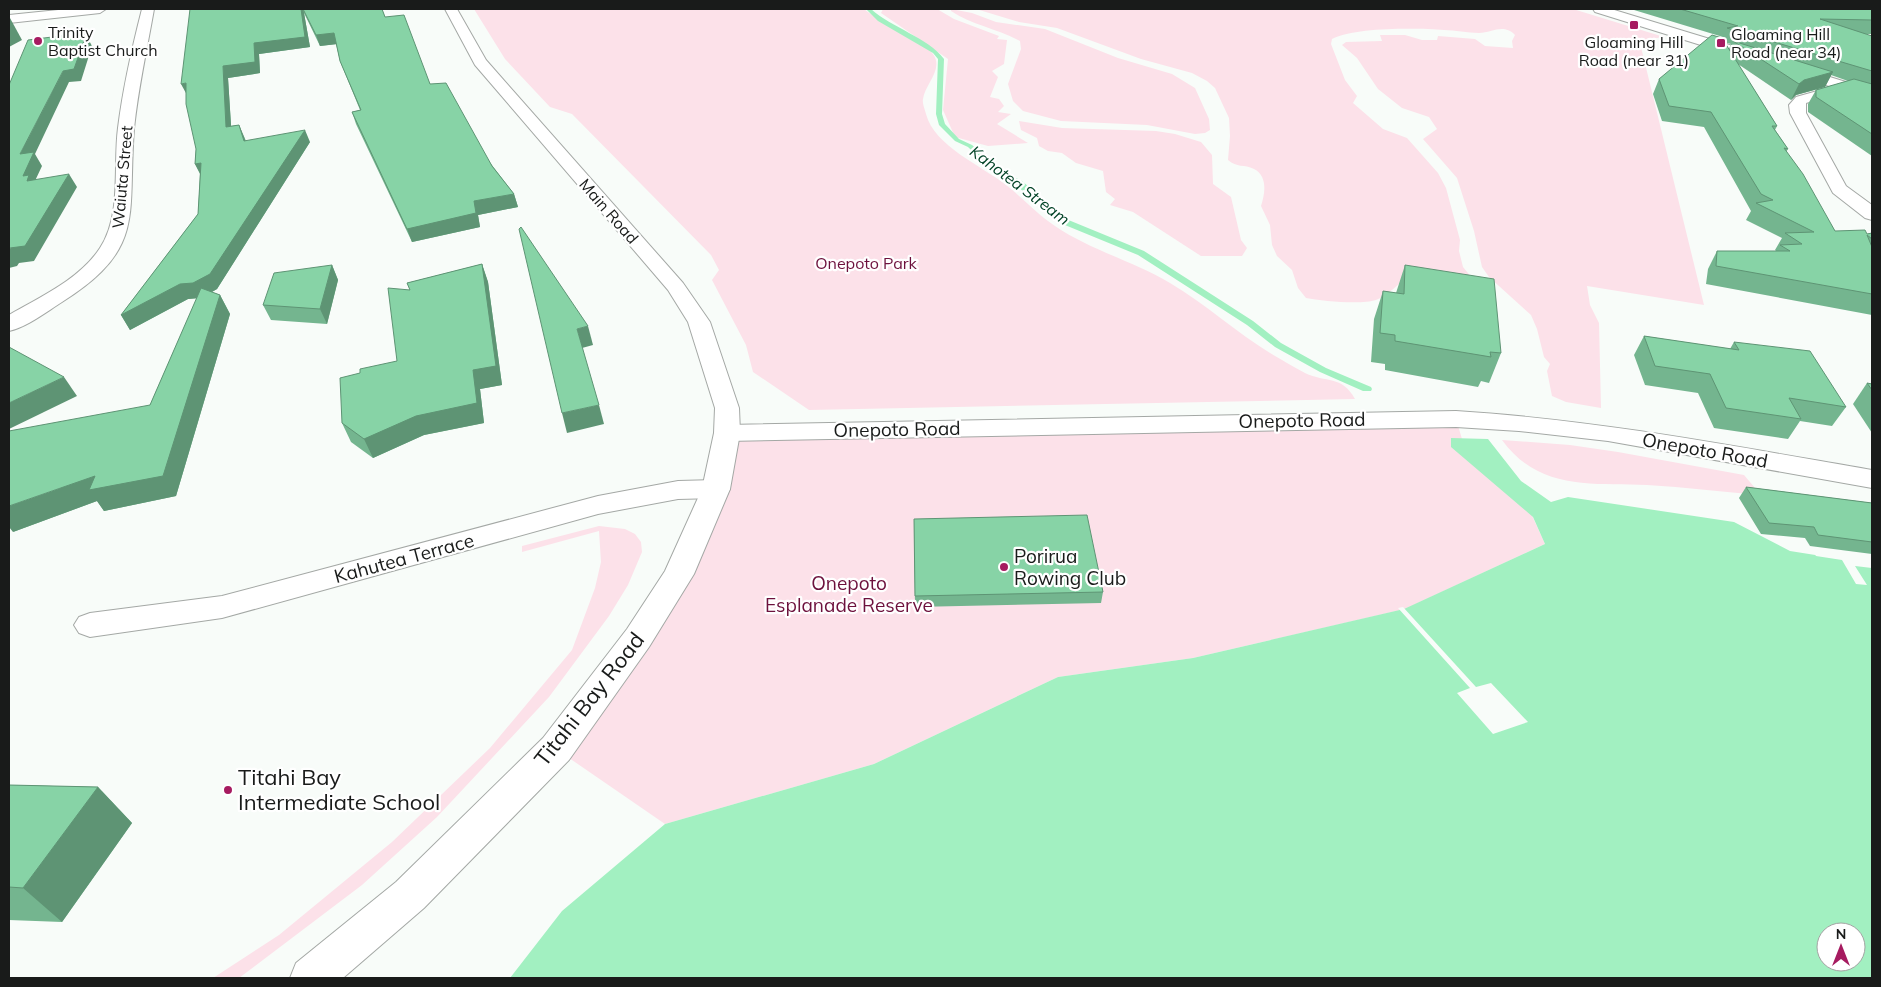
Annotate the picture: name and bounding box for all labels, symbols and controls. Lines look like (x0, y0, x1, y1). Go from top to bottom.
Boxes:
marker: Gloaming Hill Road (near 31) (1628, 19, 1640, 31)
place label: Trinity Baptist Church (48, 22, 158, 60)
place label: Gloaming Hill Road (near 34) (1731, 24, 1841, 62)
place label: Gloaming Hill Road (near 31) (1579, 32, 1689, 70)
marker: Trinity Baptist Church (32, 35, 44, 47)
marker: Gloaming Hill Road (near 34) (1715, 37, 1727, 49)
street label: Waiuta Street (108, 124, 136, 229)
water label: Kahotea Stream (966, 141, 1074, 229)
street label: Main Road (575, 174, 643, 248)
park label: Onepoto Park (815, 253, 918, 273)
street label: Onepoto Road (1238, 407, 1366, 433)
street label: Onepoto Road (833, 416, 961, 442)
street label: Onepoto Road (1640, 427, 1770, 473)
street label: Kahutea Terrace (331, 528, 477, 588)
place label: Porirua Rowing Club (1014, 544, 1126, 590)
marker: Porirua Rowing Club (998, 561, 1010, 573)
park label: Onepoto Esplanade Reserve (765, 571, 933, 617)
street label: Titahi Bay Road (528, 626, 650, 772)
place label: Titahi Bay Intermediate School (238, 763, 440, 816)
marker: Titahi Bay Intermediate School (222, 784, 234, 796)
north arrow (1816, 922, 1866, 972)
text: N (1836, 925, 1846, 943)

